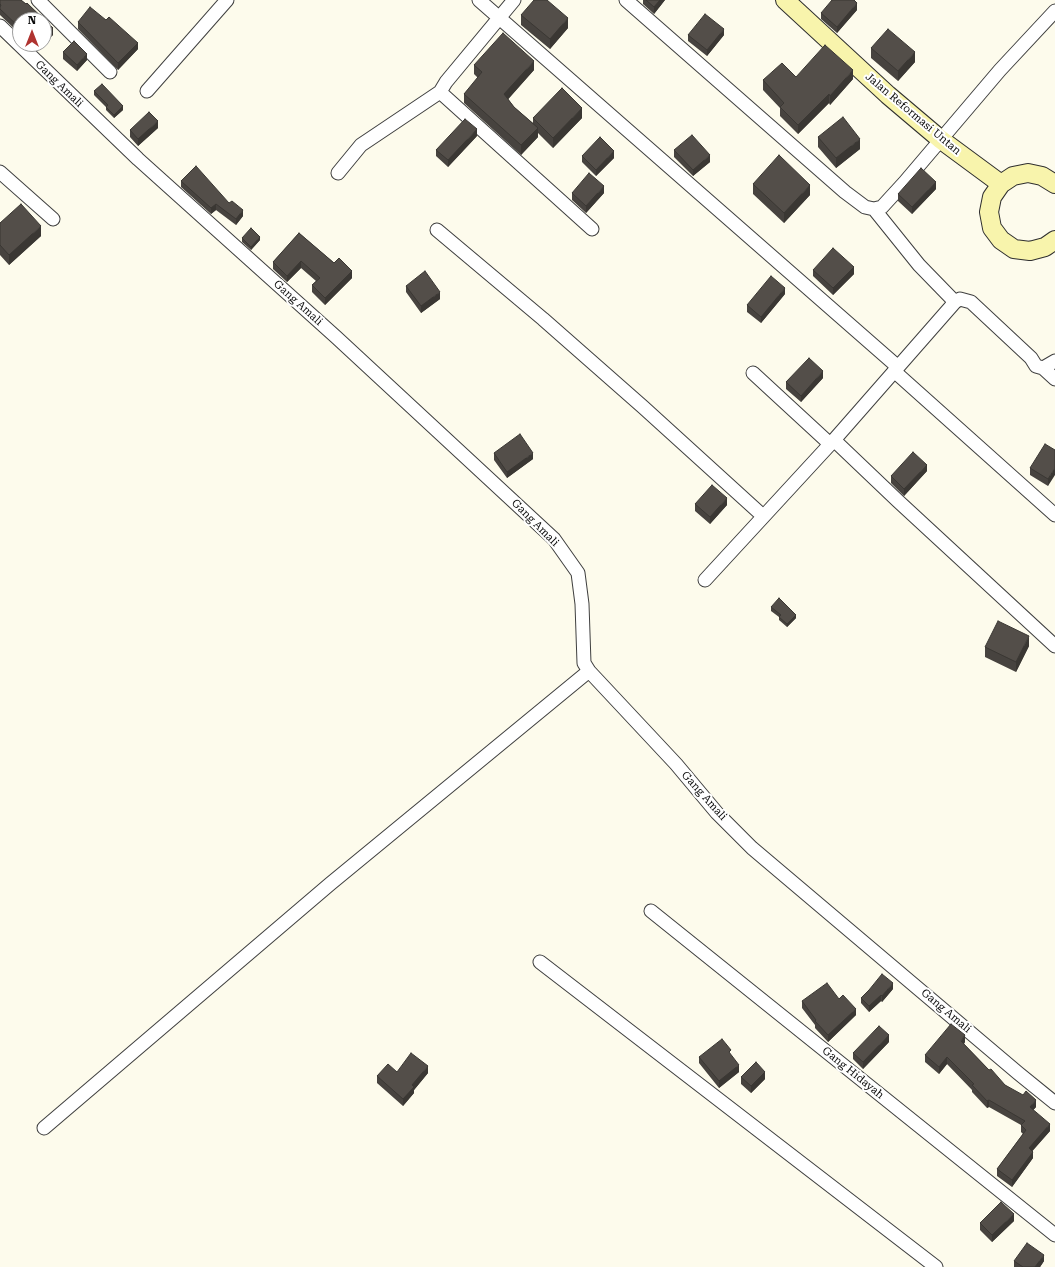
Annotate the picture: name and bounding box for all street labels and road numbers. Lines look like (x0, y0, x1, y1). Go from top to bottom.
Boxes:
street label: Gang Amali (32, 58, 86, 110)
street label: Jalan Reformasi Untan (863, 70, 963, 158)
street label: Gang Amali (271, 278, 325, 328)
street label: Gang Amali (509, 497, 561, 549)
street label: Gang Amali (679, 769, 729, 823)
street label: Gang Amali (918, 986, 974, 1036)
street label: Gang Hidayah (819, 1044, 887, 1102)

